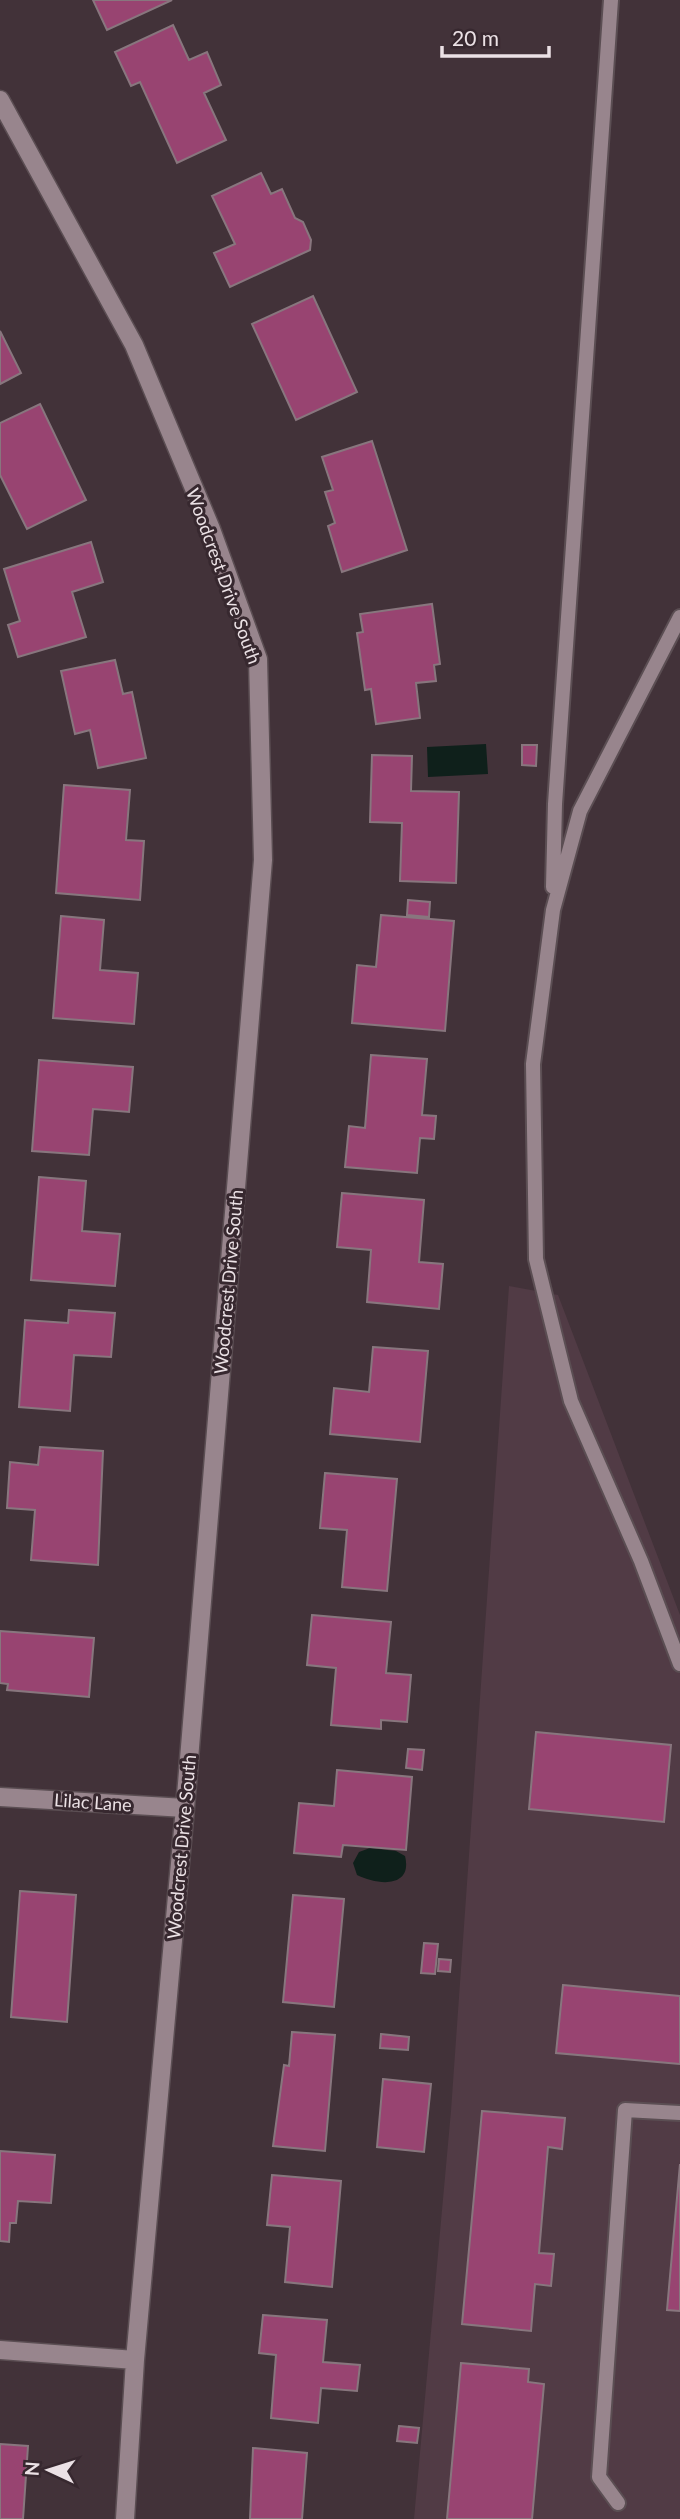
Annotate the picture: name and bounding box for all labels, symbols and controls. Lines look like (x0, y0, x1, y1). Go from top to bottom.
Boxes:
scale bar (442, 14, 549, 58)
text: 20 m (452, 25, 499, 50)
street label: Woodcrest Drive South (182, 485, 266, 667)
street label: Woodcrest Drive South (209, 1189, 247, 1375)
street label: Woodcrest Drive South (162, 1754, 200, 1940)
street label: Lilac Lane (53, 1788, 133, 1816)
north arrow (14, 2435, 84, 2505)
text: N (20, 2461, 44, 2477)

